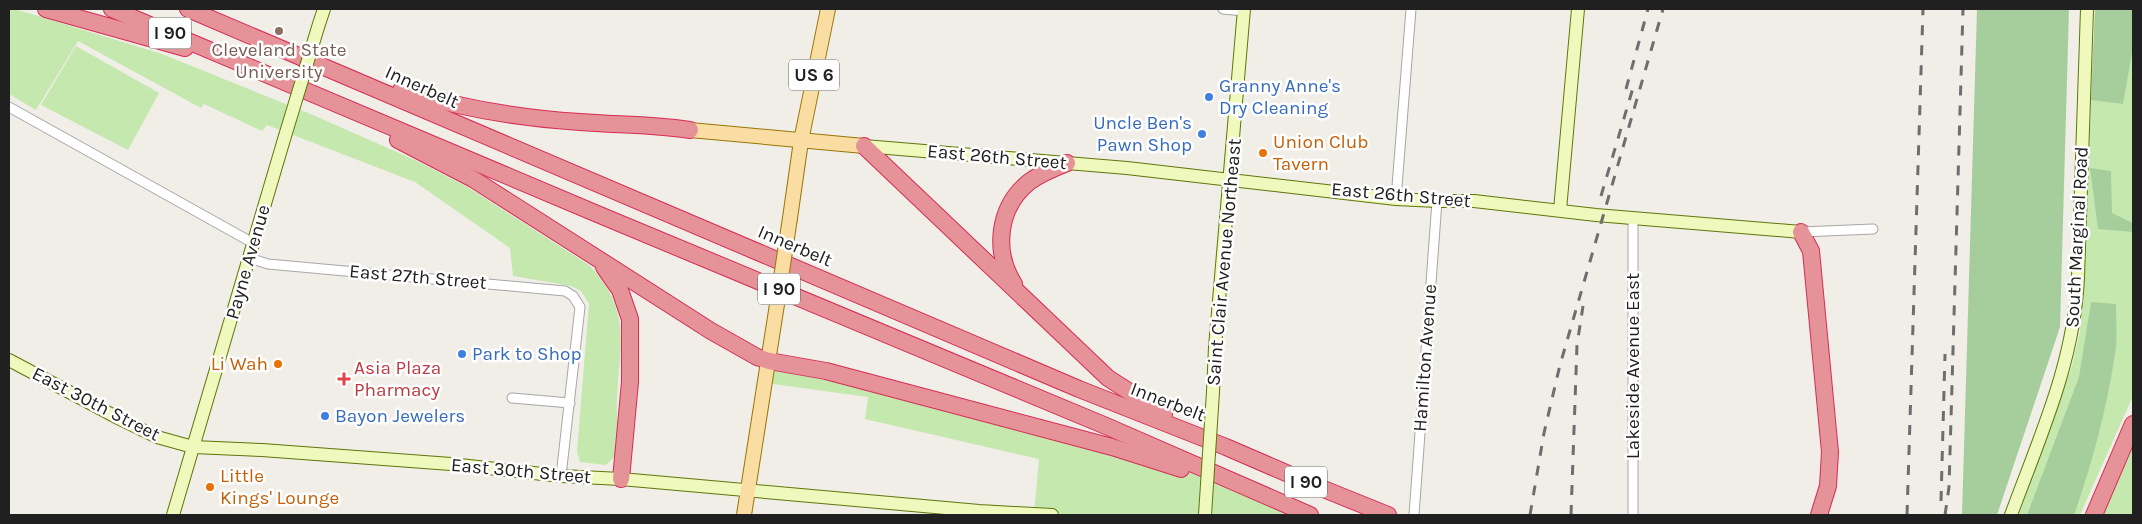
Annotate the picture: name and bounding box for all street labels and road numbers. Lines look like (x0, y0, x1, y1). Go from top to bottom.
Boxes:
road number: I 90 (149, 17, 191, 48)
road number: US 6 (789, 60, 839, 90)
street label: Innerbelt (382, 61, 462, 113)
street label: Saint Clair Avenue Northeast (1202, 137, 1246, 387)
street label: East 26th Street (926, 140, 1068, 174)
street label: South Marginal Road (2061, 146, 2093, 328)
street label: East 26th Street (1330, 178, 1472, 212)
street label: Payne Avenue (221, 202, 275, 322)
street label: Innerbelt (755, 221, 835, 271)
street label: East 27th Street (348, 260, 488, 294)
street label: Lakeside Avenue East (1622, 273, 1644, 459)
road number: I 90 (758, 274, 800, 304)
street label: Hamilton Avenue (1409, 283, 1441, 433)
street label: East 30th Street (28, 362, 164, 446)
street label: Innerbelt (1127, 378, 1209, 426)
street label: East 30th Street (450, 454, 592, 488)
road number: I 90 (1285, 467, 1327, 498)

